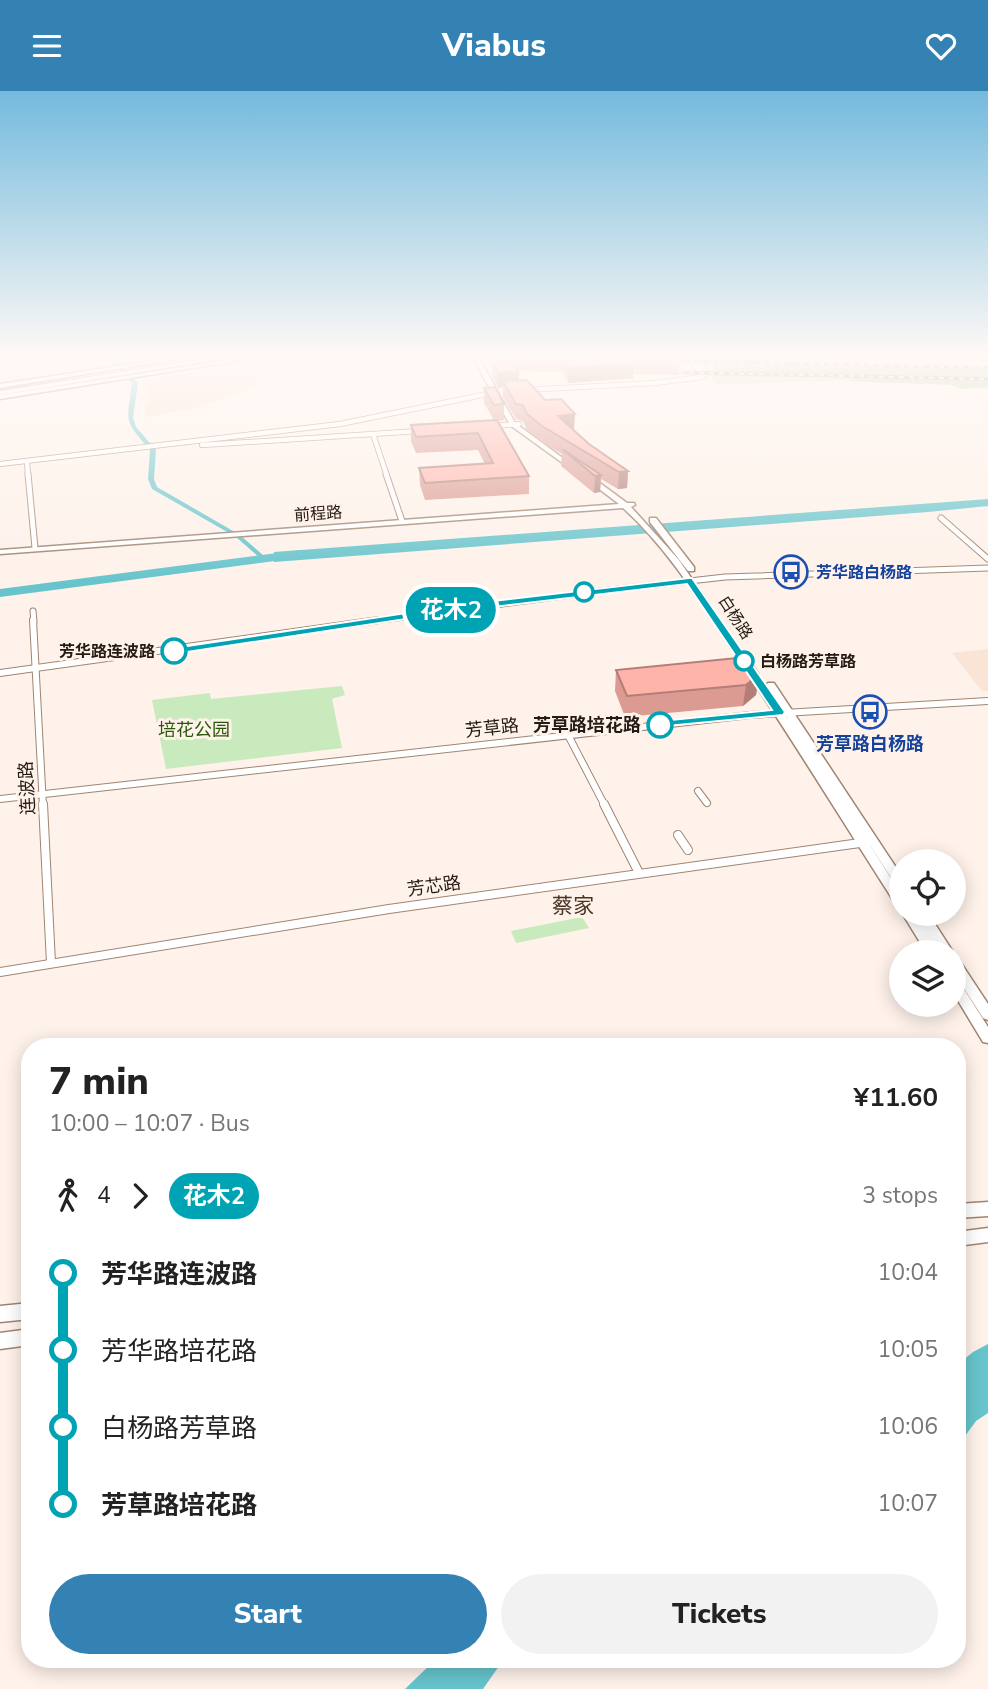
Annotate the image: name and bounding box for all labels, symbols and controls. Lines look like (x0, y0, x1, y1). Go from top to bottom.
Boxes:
text: Viabus (442, 24, 546, 67)
icon: menu (28, 27, 66, 65)
icon: heart (922, 27, 960, 65)
street label: 前程路 (293, 501, 343, 527)
bus stop icon: 芳华路白杨路 (772, 553, 810, 591)
place label: 芳华路白杨路 (816, 562, 912, 584)
unlabelled marker (574, 582, 594, 602)
line badge: 花木2 (411, 587, 491, 633)
street label: 白杨路 (713, 591, 757, 644)
text: 花木2 (420, 594, 482, 626)
marker: 芳华路连波路 (161, 638, 187, 664)
place label: 芳华路连波路 (59, 641, 155, 663)
marker: 白杨路芳草路 (734, 651, 754, 671)
place label: 白杨路芳草路 (760, 651, 856, 673)
bus stop icon: 芳草路白杨路 (851, 693, 889, 731)
marker: 芳草路培花路 (647, 712, 673, 738)
street label: 芳草路 (464, 713, 520, 743)
place label: 芳草路培花路 (533, 713, 641, 737)
park label: 培花公园 (158, 718, 230, 742)
place label: 芳草路白杨路 (816, 732, 924, 756)
street label: 连波路 (14, 760, 40, 816)
map controls (889, 849, 966, 1017)
button: locate (889, 849, 966, 926)
street label: 芳芯路 (406, 870, 462, 902)
district label: 蔡家 (552, 892, 594, 920)
button: layers (889, 940, 966, 1017)
text: 7 min (49, 1056, 149, 1107)
text: ¥11.60 (854, 1080, 938, 1115)
text: 10:00 – 10:07 · Bus (49, 1108, 250, 1139)
icon: walk (49, 1177, 87, 1215)
icon: forward (121, 1177, 159, 1215)
text: 4 (97, 1180, 111, 1211)
text: 花木2 (183, 1180, 245, 1212)
text: 3 stops (862, 1180, 938, 1211)
text: 芳华路连波路 (101, 1257, 257, 1292)
text: 10:04 (878, 1257, 938, 1288)
text: 芳华路培花路 (101, 1334, 257, 1369)
text: 10:05 (878, 1334, 938, 1365)
text: 白杨路芳草路 (101, 1411, 257, 1446)
text: 10:06 (878, 1411, 938, 1442)
text: 芳草路培花路 (101, 1488, 257, 1523)
text: 10:07 (878, 1488, 938, 1519)
button: Start (49, 1574, 487, 1654)
button: Tickets (501, 1574, 938, 1654)

